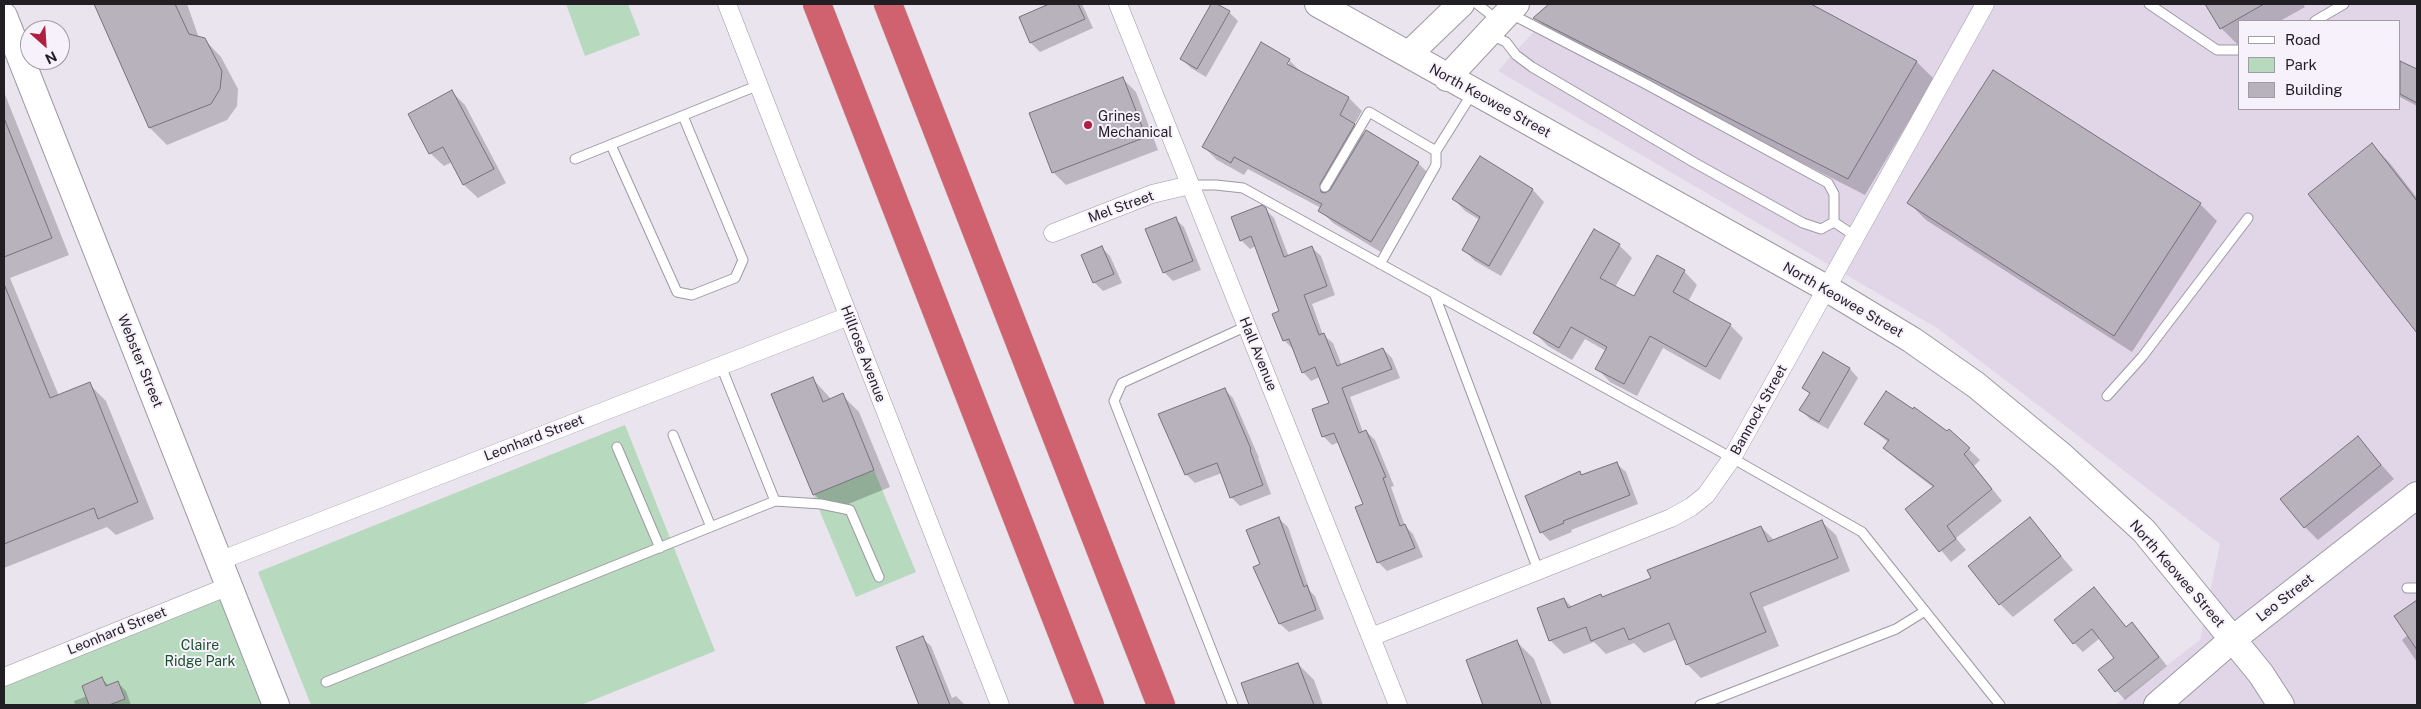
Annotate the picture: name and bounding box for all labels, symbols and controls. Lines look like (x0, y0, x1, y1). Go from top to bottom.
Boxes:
north arrow (20, 20, 70, 70)
legend (2238, 20, 2401, 110)
text: Road (2285, 31, 2321, 48)
text: N (43, 48, 60, 67)
text: Park (2285, 56, 2317, 73)
street label: North Keowee Street (1426, 61, 1554, 141)
text: Building (2285, 81, 2343, 98)
place label: Grines Mechanical (1098, 109, 1173, 142)
marker: Grines Mechanical (1082, 119, 1094, 131)
street label: Mel Street (1086, 187, 1156, 227)
street label: North Keowee Street (1780, 259, 1906, 341)
street label: Hillrose Avenue (837, 303, 889, 405)
street label: Webster Street (114, 312, 166, 410)
street label: Hall Avenue (1236, 315, 1280, 393)
street label: Bannock Street (1727, 362, 1791, 458)
street label: Leonhard Street (482, 411, 586, 465)
street label: North Keowee Street (2126, 517, 2228, 631)
street label: Leo Street (2253, 570, 2317, 626)
street label: Leonhard Street (65, 603, 169, 659)
park label: Claire Ridge Park (165, 638, 235, 670)

